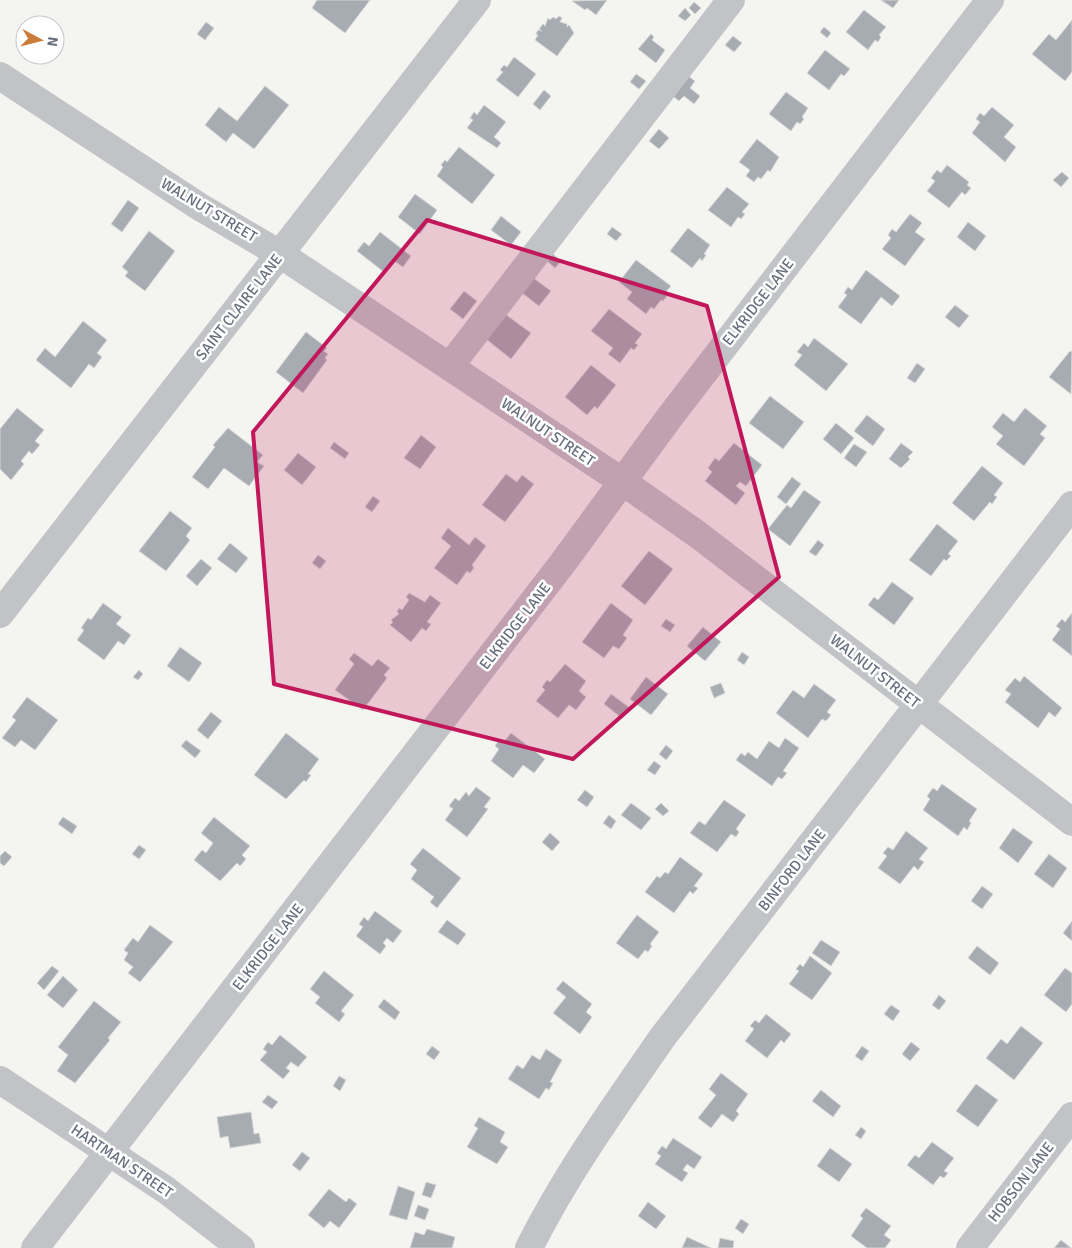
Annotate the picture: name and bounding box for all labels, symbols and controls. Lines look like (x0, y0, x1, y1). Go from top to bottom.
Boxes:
north arrow (15, 15, 65, 65)
text: N (43, 36, 61, 47)
street label: WALNUT STREET (158, 174, 261, 246)
street label: SAINT CLAIRE LANE (192, 250, 286, 364)
street label: ELKRIDGE LANE (719, 255, 797, 349)
street label: WALNUT STREET (498, 394, 599, 470)
street label: ELKRIDGE LANE (476, 579, 554, 673)
street label: WALNUT STREET (827, 630, 924, 712)
street label: BINFORD LANE (754, 826, 830, 914)
street label: ELKRIDGE LANE (229, 900, 307, 994)
street label: HARTMAN STREET (68, 1120, 177, 1202)
street label: HOBSON LANE (984, 1139, 1058, 1225)

